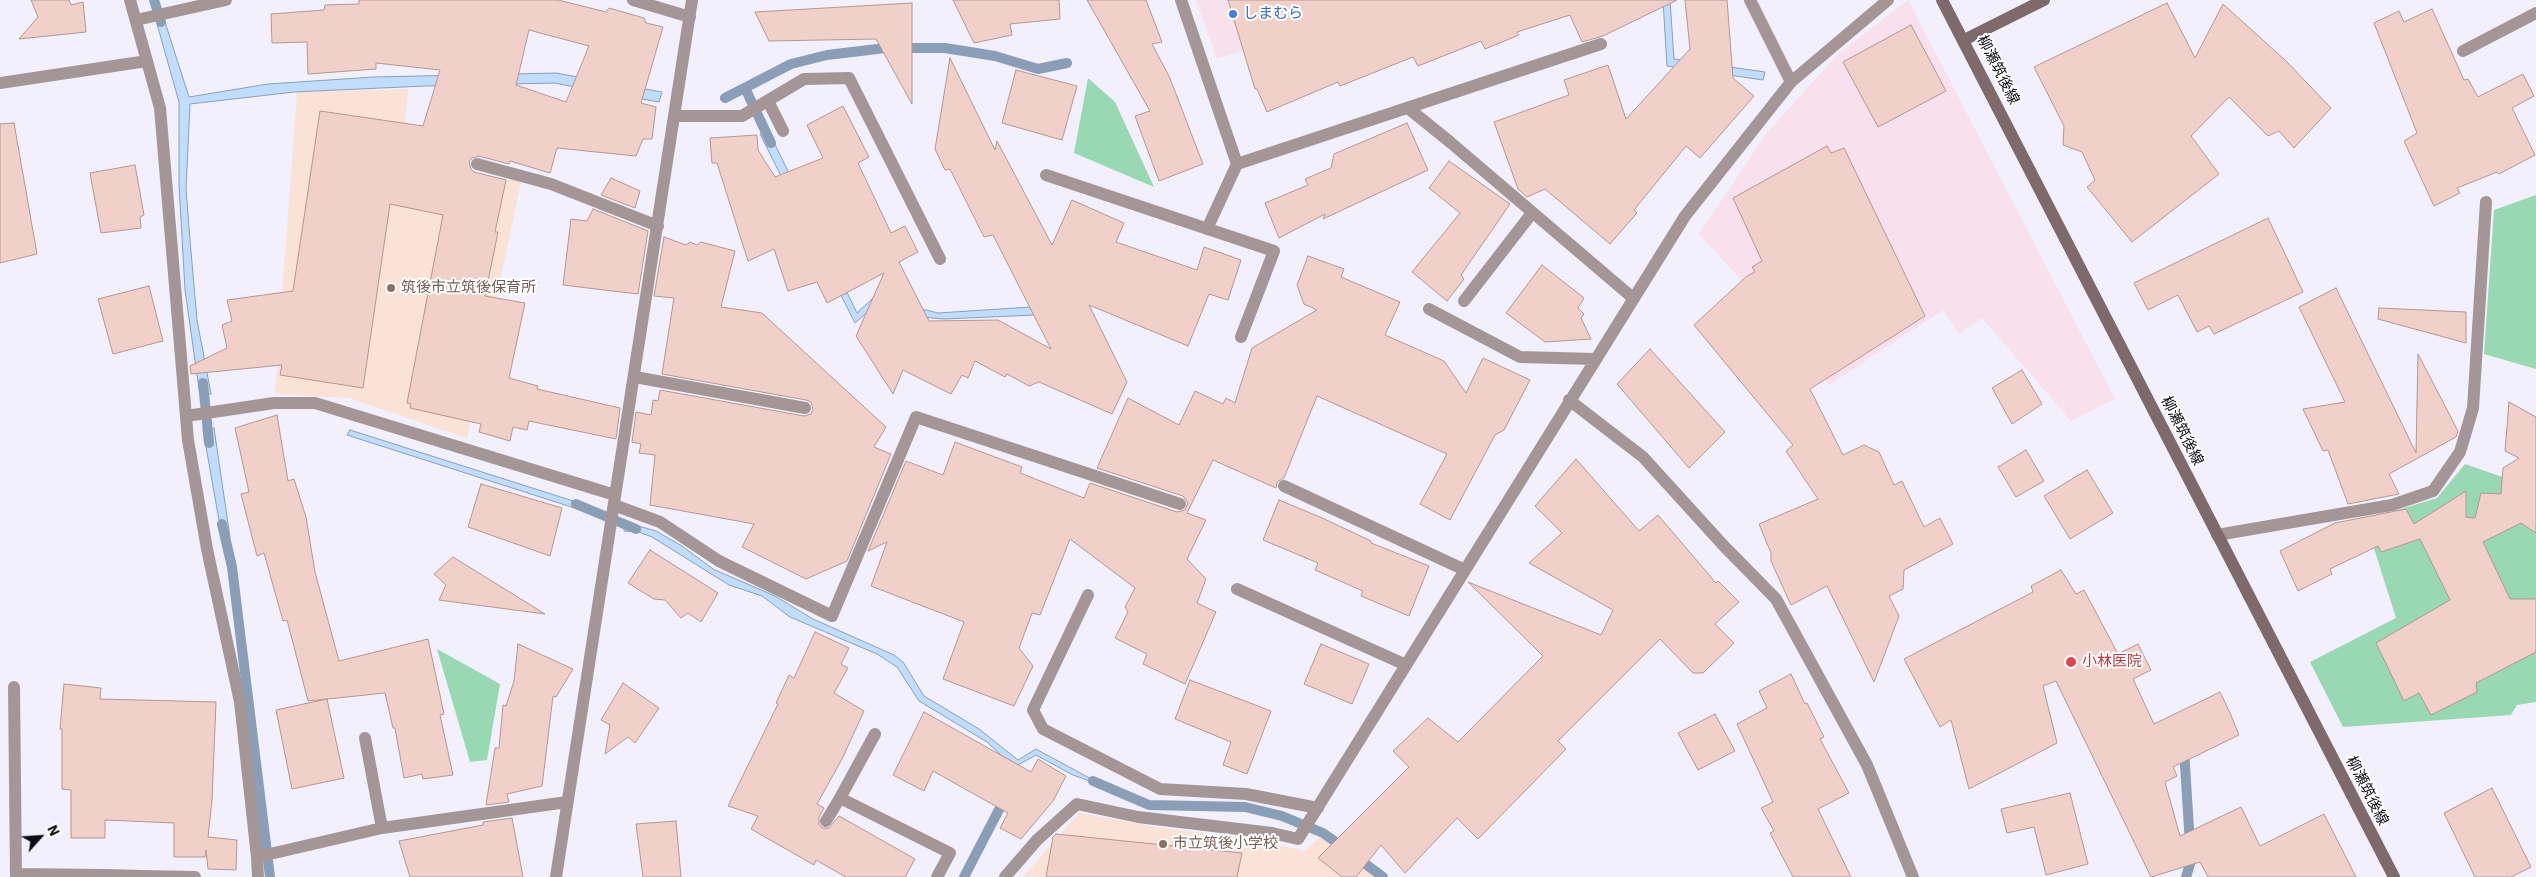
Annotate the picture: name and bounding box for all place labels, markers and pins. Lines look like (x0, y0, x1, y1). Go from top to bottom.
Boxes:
place label: しまむら (1243, 5, 1303, 23)
marker: しまむら (1227, 8, 1239, 20)
place label: 筑後市立筑後保育所 (401, 279, 536, 297)
marker: 筑後市立筑後保育所 (385, 282, 397, 294)
place label: 小林医院 (2082, 653, 2142, 671)
marker: 小林医院 (2064, 655, 2078, 669)
place label: 市立筑後小学校 (1173, 835, 1278, 853)
marker: 市立筑後小学校 (1157, 838, 1169, 850)

